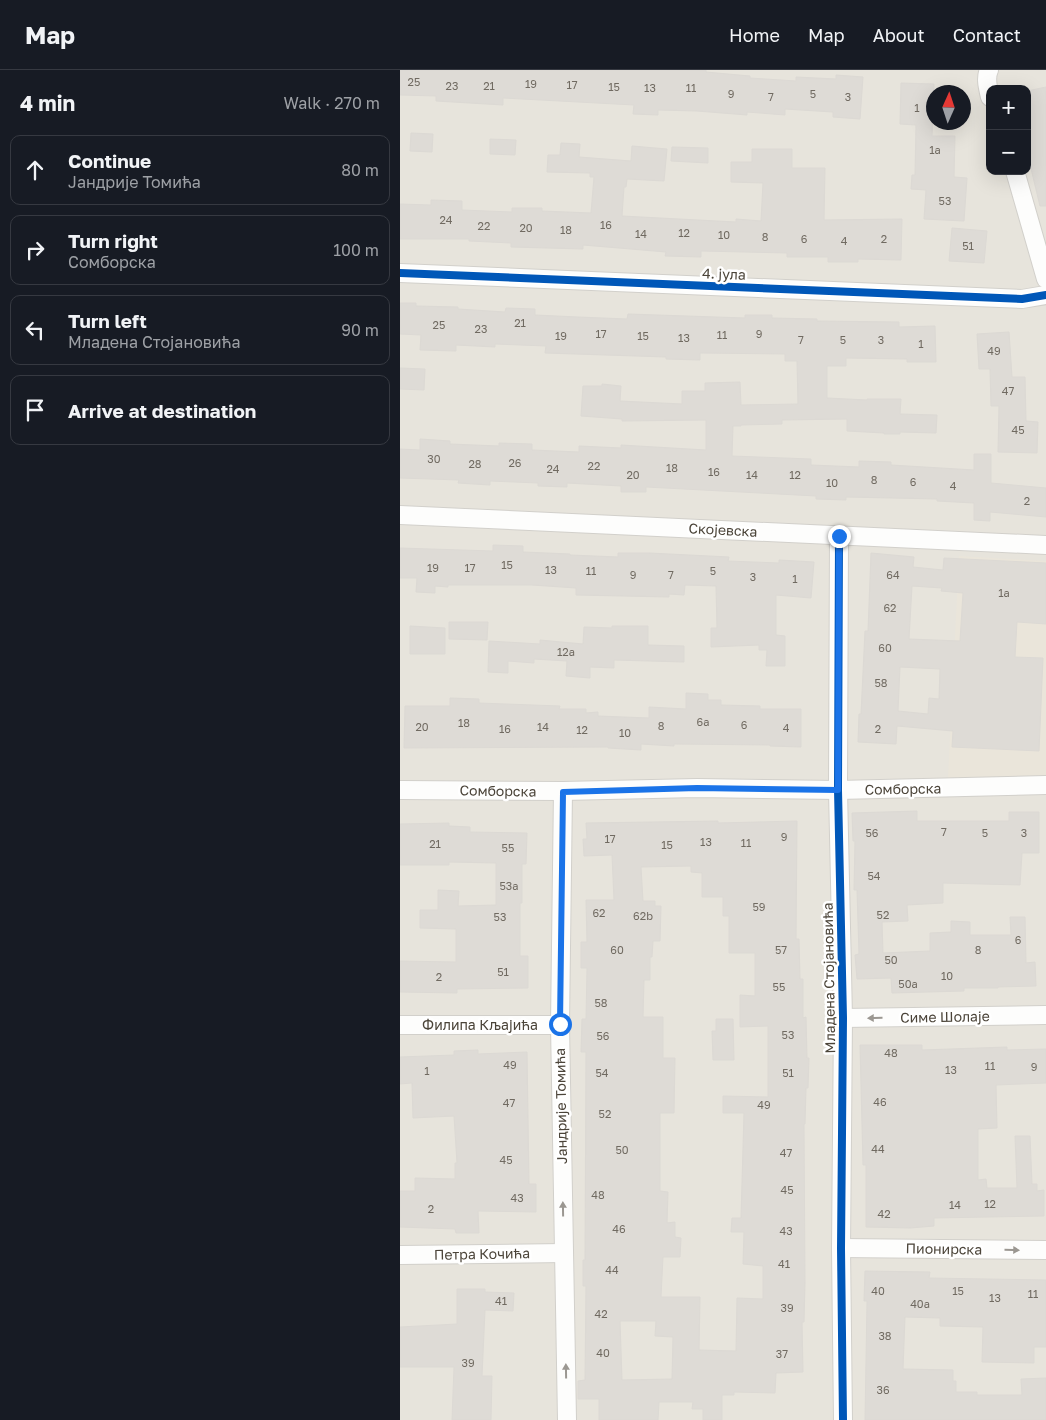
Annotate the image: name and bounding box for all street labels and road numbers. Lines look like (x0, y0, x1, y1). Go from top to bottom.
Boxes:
street label: 4. јула (702, 264, 746, 283)
street label: Скојевска (688, 519, 758, 540)
street label: Сомборска (864, 779, 942, 798)
street label: Сомборска (459, 781, 537, 800)
street label: Младена Стојановића (819, 902, 838, 1054)
street label: Симе Шолаје (900, 1007, 990, 1026)
street label: Филипа Кљајића (422, 1016, 538, 1033)
street label: Јандрије Томића (551, 1048, 570, 1164)
street label: Пионирска (906, 1239, 982, 1258)
street label: Петра Кочића (434, 1244, 530, 1263)

